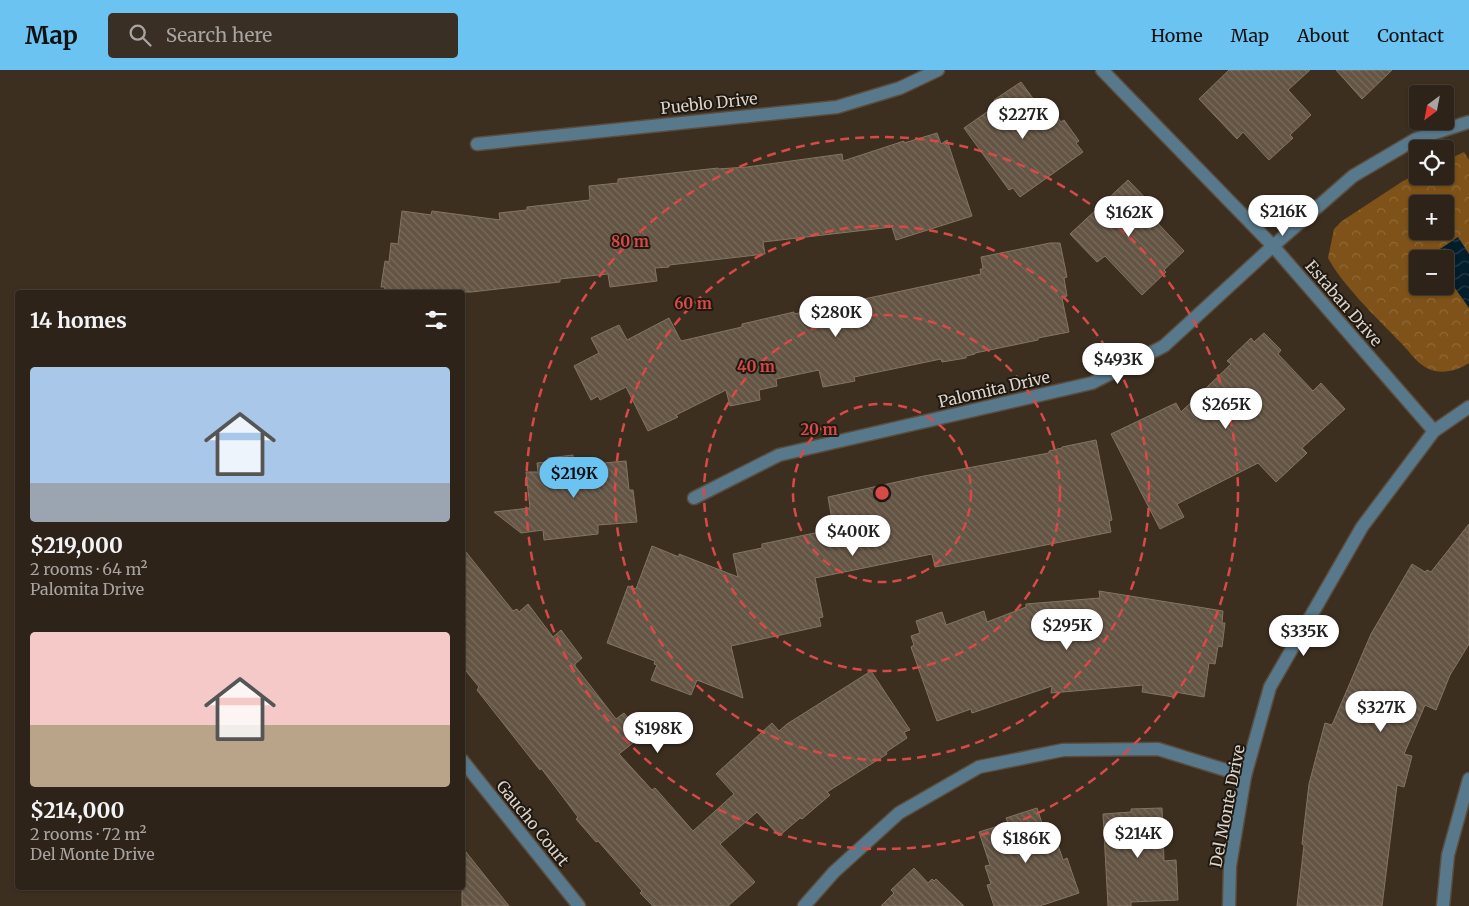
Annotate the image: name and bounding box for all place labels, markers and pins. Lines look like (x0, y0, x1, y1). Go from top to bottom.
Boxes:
pin: $227K (988, 98, 1058, 140)
pin: $216K (1248, 194, 1318, 237)
pin: $162K (1094, 196, 1164, 238)
pin: $280K (801, 296, 871, 338)
pin: $493K (1083, 342, 1153, 385)
pin: $265K (1191, 388, 1261, 430)
pin: $219K (539, 456, 609, 499)
centre of rings (873, 484, 891, 502)
pin: $400K (818, 514, 888, 557)
pin: $295K (1032, 608, 1102, 651)
pin: $335K (1269, 614, 1339, 657)
pin: $327K (1346, 690, 1416, 733)
pin: $198K (623, 712, 693, 754)
pin: $214K (1103, 816, 1173, 859)
pin: $186K (991, 822, 1061, 864)

